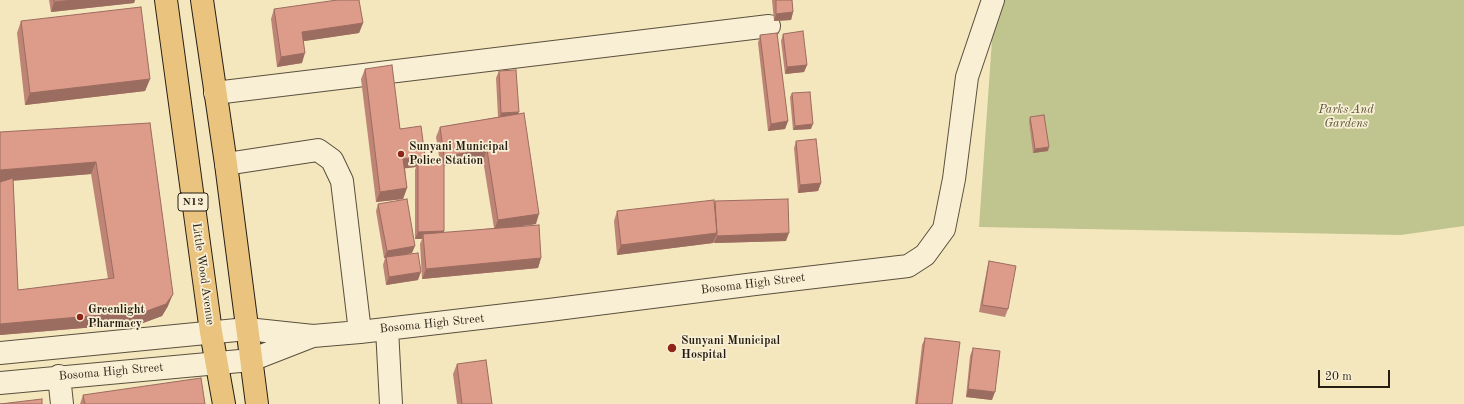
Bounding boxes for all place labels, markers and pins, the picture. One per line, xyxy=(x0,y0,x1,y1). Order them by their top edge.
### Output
place label: Sunyani Municipal Police Station xyxy=(409,140,508,168)
marker: Sunyani Municipal Police Station xyxy=(396,149,406,159)
place label: Greenlight Pharmacy xyxy=(88,303,145,331)
marker: Greenlight Pharmacy xyxy=(75,312,85,322)
place label: Sunyani Municipal Hospital xyxy=(681,334,780,362)
marker: Sunyani Municipal Hospital xyxy=(666,342,678,354)

